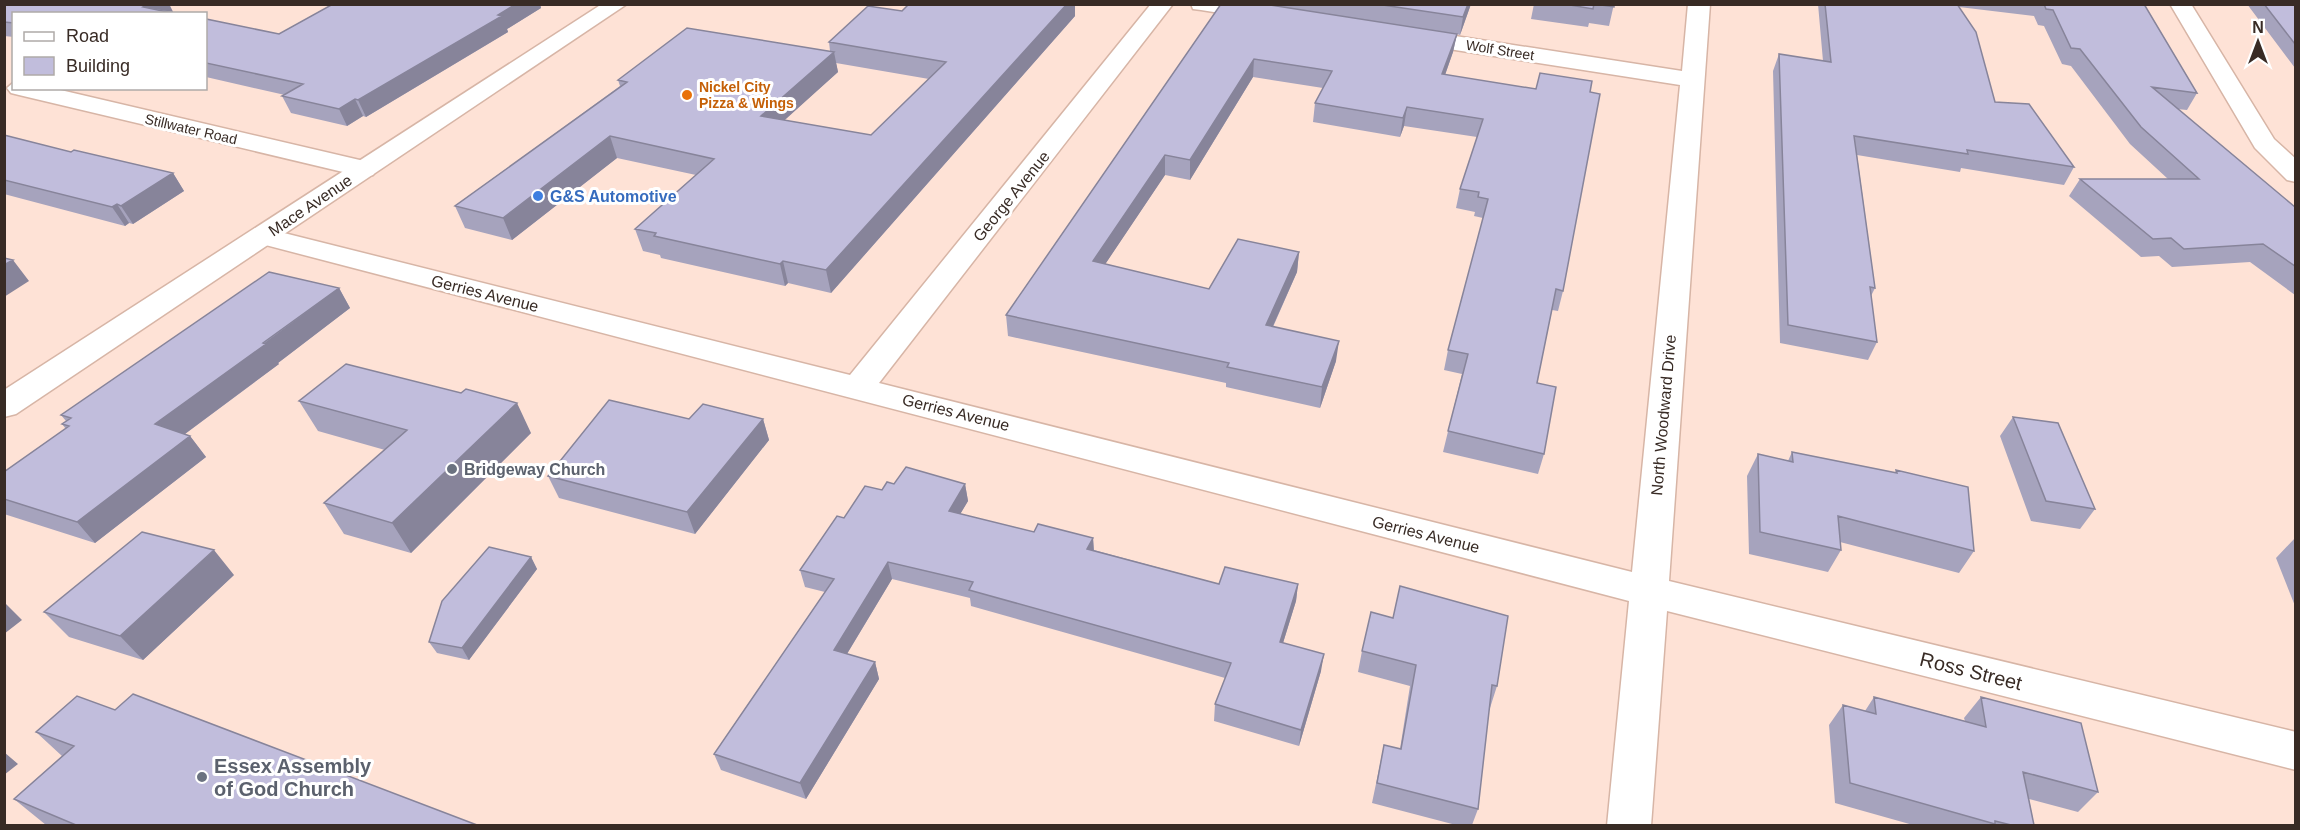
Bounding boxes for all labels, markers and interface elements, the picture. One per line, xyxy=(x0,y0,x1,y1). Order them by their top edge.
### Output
legend xyxy=(12,12,207,90)
north arrow xyxy=(2228,12,2288,72)
text: N xyxy=(2252,19,2264,36)
text: Road xyxy=(66,26,109,46)
street label: Wolf Street xyxy=(1465,37,1535,63)
text: Building xyxy=(66,56,130,76)
place label: Nickel City Pizza & Wings xyxy=(699,79,794,111)
marker: Nickel City Pizza & Wings xyxy=(680,88,694,102)
street label: Stillwater Road xyxy=(143,111,239,147)
street label: George Avenue xyxy=(970,148,1053,245)
street label: Mace Avenue xyxy=(265,171,355,239)
place label: G&S Automotive xyxy=(550,188,677,205)
marker: G&S Automotive xyxy=(531,189,545,203)
street label: Gerries Avenue xyxy=(429,272,540,315)
street label: North Woodward Drive xyxy=(1648,334,1679,496)
street label: Gerries Avenue xyxy=(900,391,1011,434)
place label: Bridgeway Church xyxy=(464,461,605,478)
marker: Bridgeway Church xyxy=(445,462,459,476)
street label: Gerries Avenue xyxy=(1370,513,1481,556)
street label: Ross Street xyxy=(1918,648,2025,694)
place label: Essex Assembly of God Church xyxy=(214,755,372,800)
marker: Essex Assembly of God Church xyxy=(195,770,209,784)

